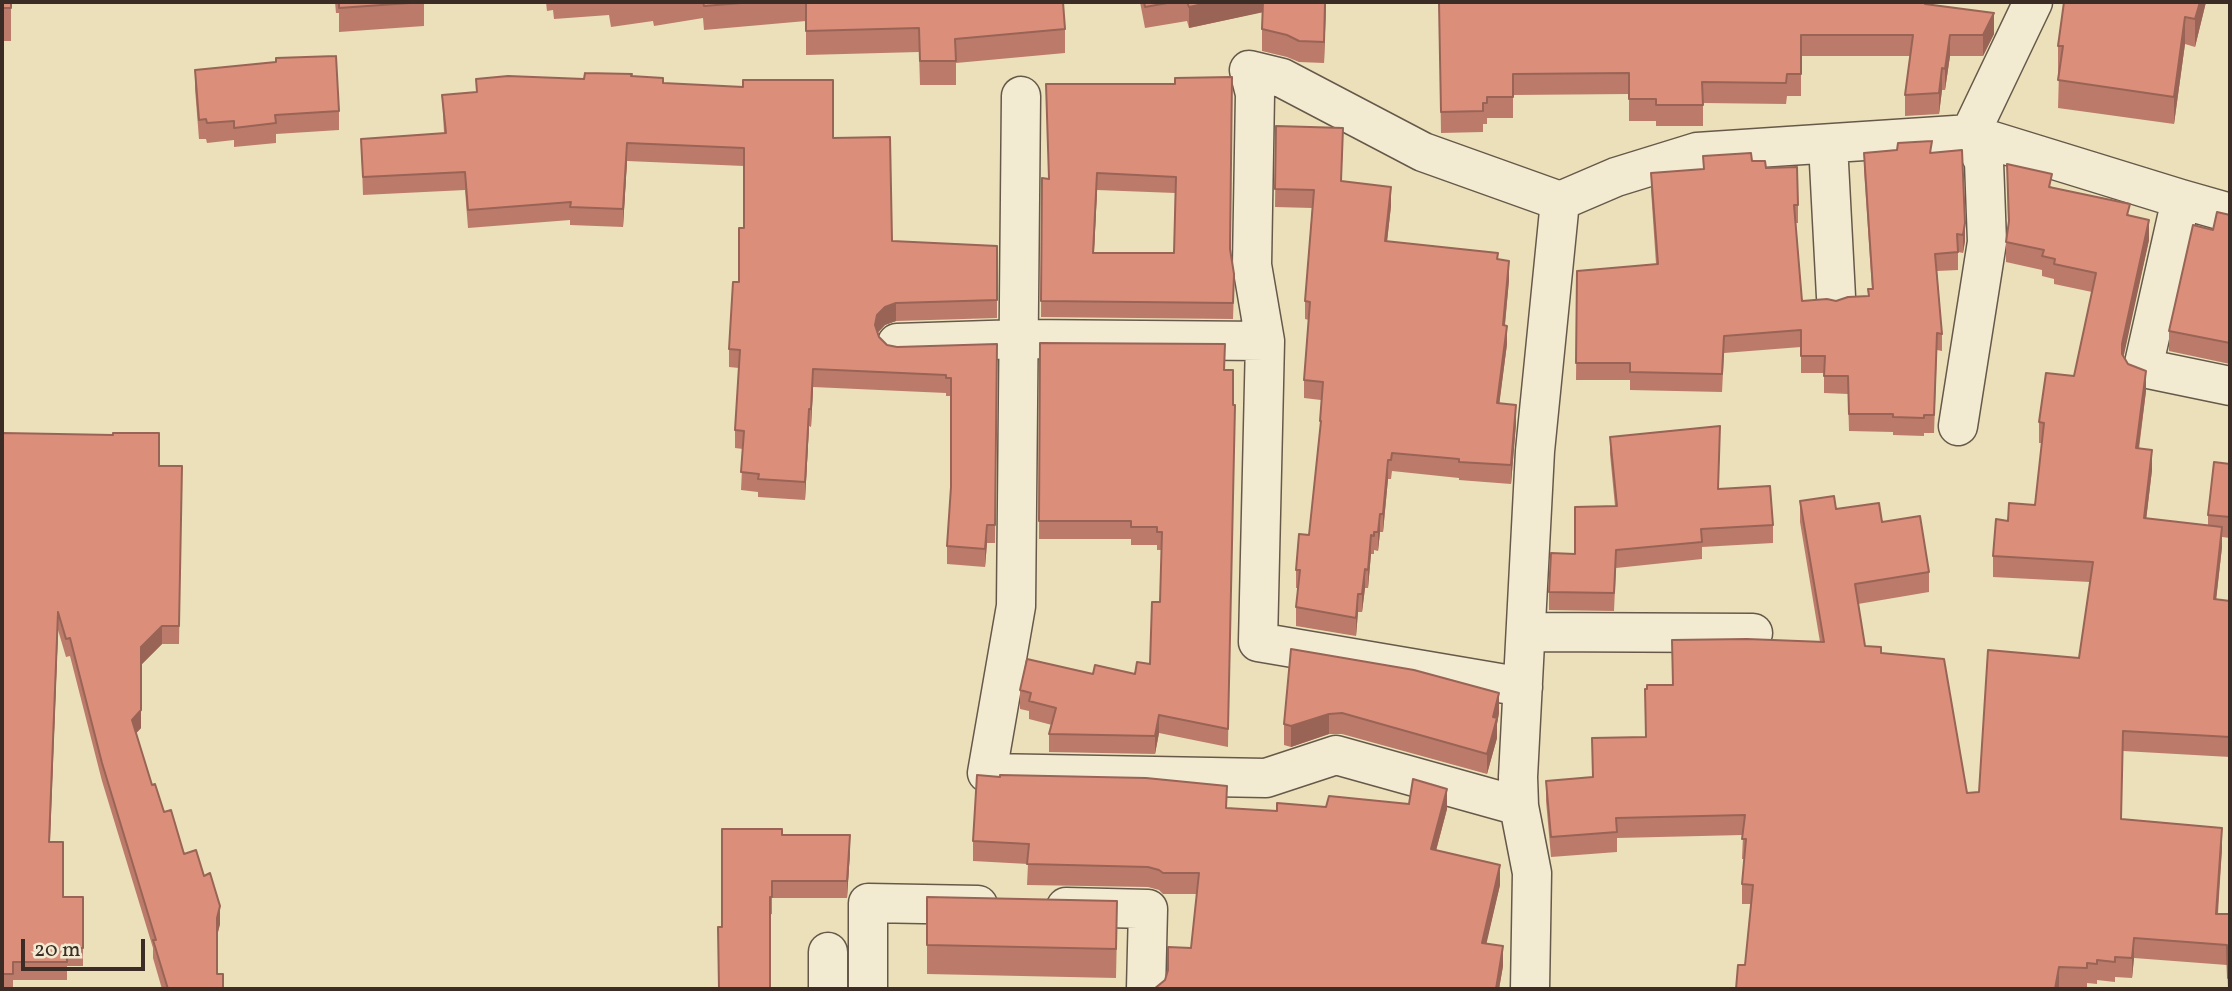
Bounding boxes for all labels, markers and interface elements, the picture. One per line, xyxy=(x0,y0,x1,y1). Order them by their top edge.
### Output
scale bar xyxy=(24,925,149,969)
text: 20 m xyxy=(34,936,80,965)

